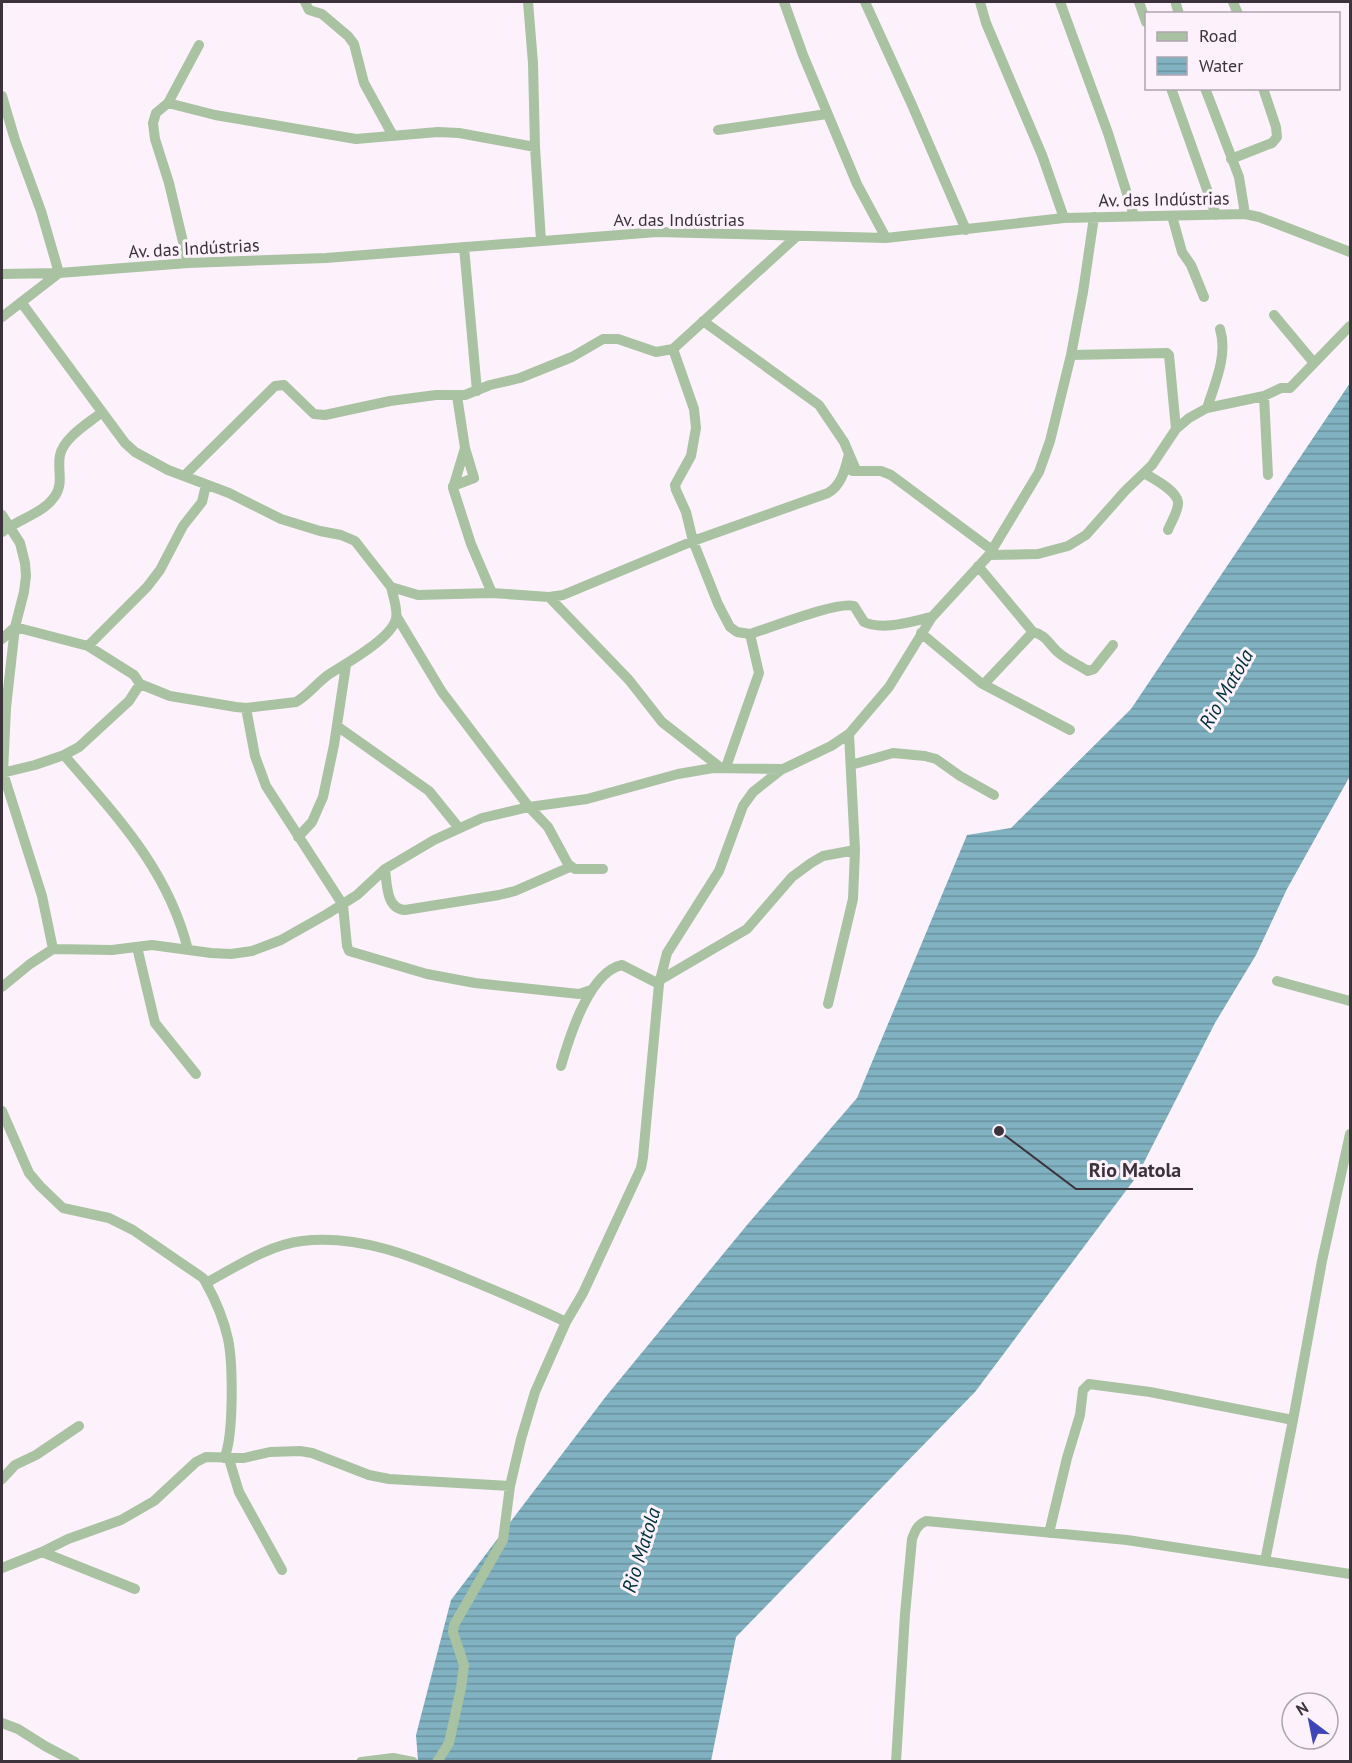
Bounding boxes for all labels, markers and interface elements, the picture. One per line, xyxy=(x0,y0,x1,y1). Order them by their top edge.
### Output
legend xyxy=(1145,12,1340,90)
text: Road xyxy=(1199,24,1237,47)
text: Water xyxy=(1199,54,1243,77)
street label: Av. das Indústrias xyxy=(1098,186,1230,212)
street label: Av. das Indústrias xyxy=(613,208,745,231)
street label: Av. das Indústrias xyxy=(128,233,260,263)
water label: Rio Matola xyxy=(1193,644,1259,733)
callout: Rio Matola xyxy=(1076,1151,1193,1189)
text: Rio Matola xyxy=(1089,1157,1181,1183)
water label: Rio Matola xyxy=(616,1504,666,1596)
north arrow xyxy=(1280,1691,1340,1751)
text: N xyxy=(1292,1697,1312,1720)

